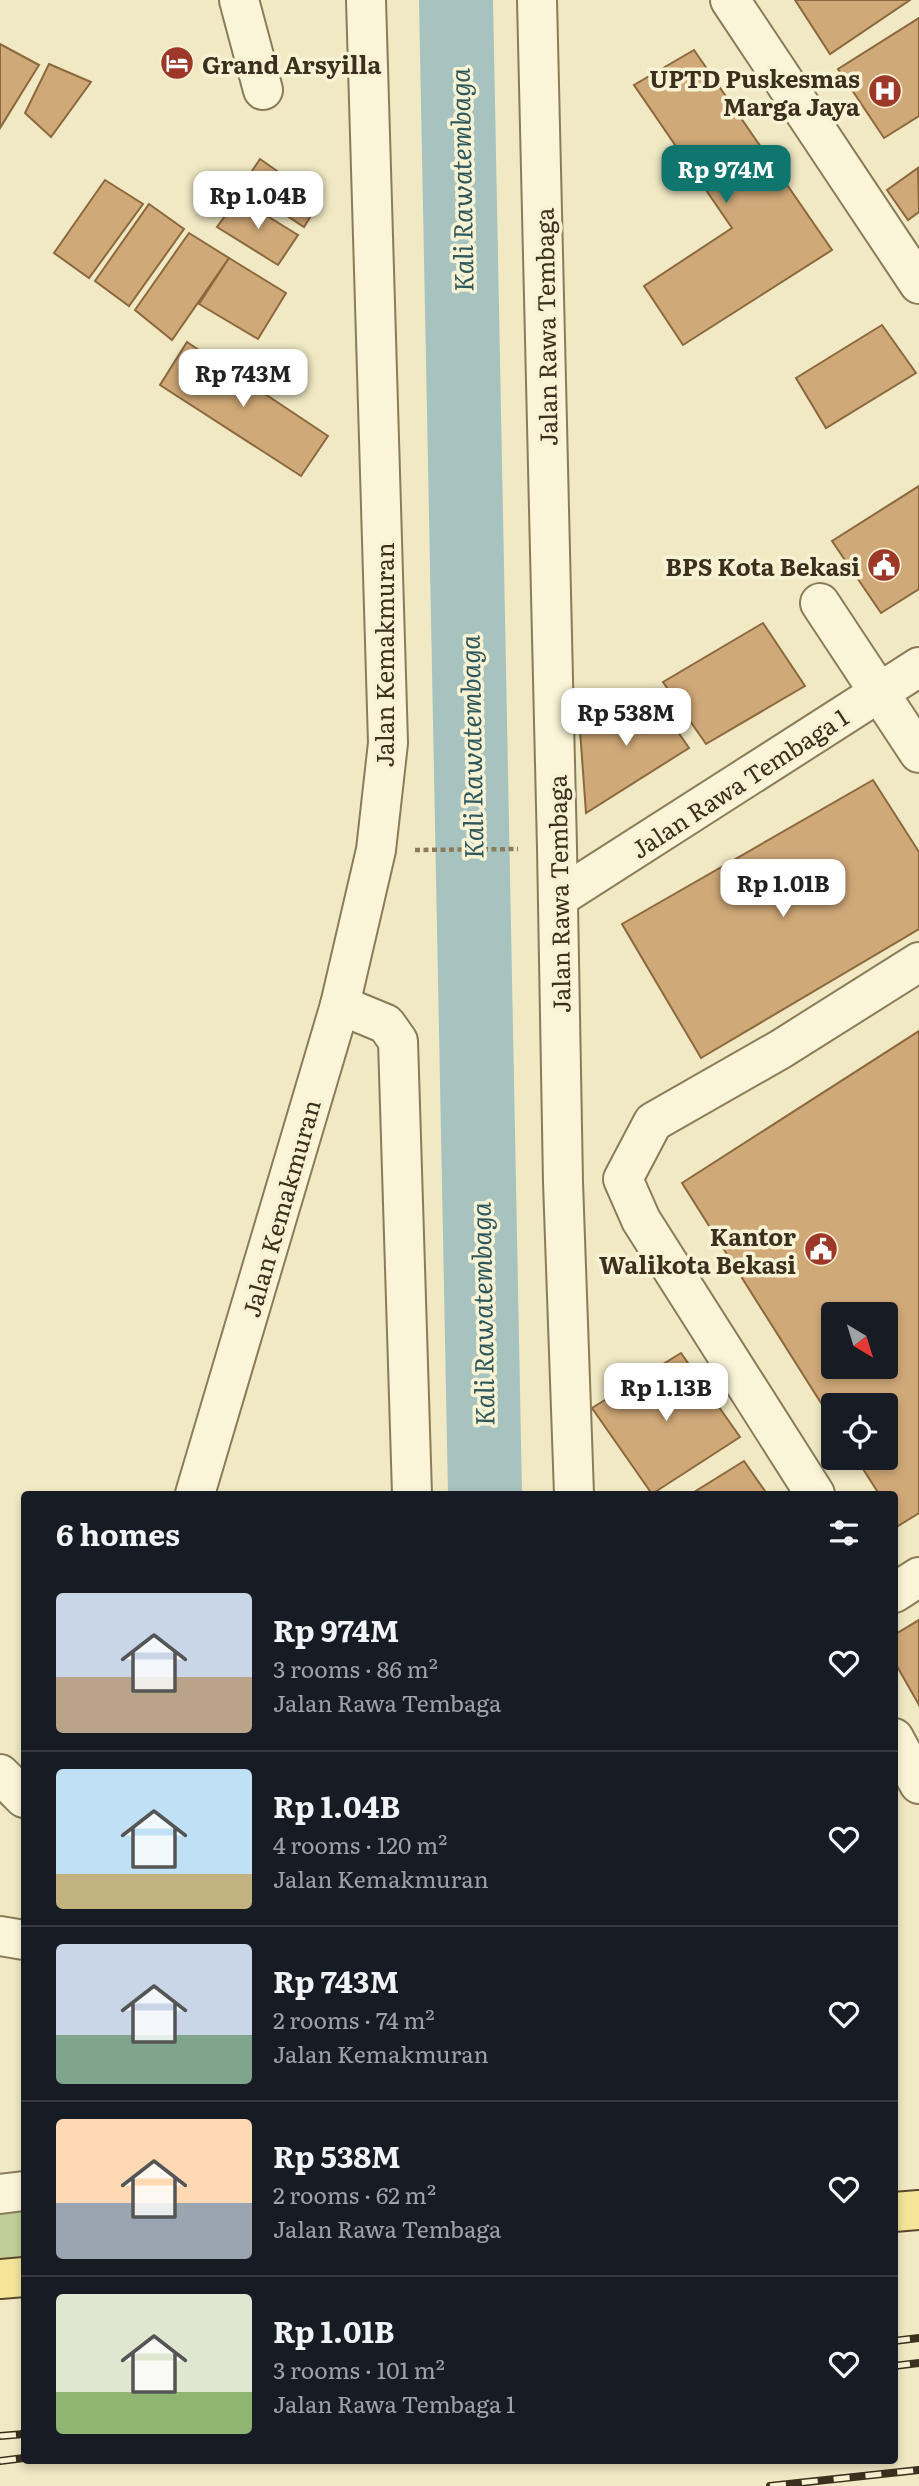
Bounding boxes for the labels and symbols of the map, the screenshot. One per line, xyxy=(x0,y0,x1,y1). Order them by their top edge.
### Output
hotel icon: Grand Arsyilla xyxy=(158,44,196,82)
place label: Grand Arsyilla xyxy=(202,46,381,81)
place label: UPTD Puskesmas Marga Jaya xyxy=(649,60,860,123)
water label: Kali Rawatembaga xyxy=(439,68,481,292)
hospital icon: UPTD Puskesmas Marga Jaya xyxy=(866,72,904,110)
pin: Rp 974M xyxy=(661,146,791,205)
pin: Rp 1.04B xyxy=(186,172,330,231)
street label: Jalan Rawa Tembaga xyxy=(525,207,565,446)
pin: Rp 743M xyxy=(178,350,308,409)
street label: Jalan Kemakmuran xyxy=(366,542,401,768)
public building icon: BPS Kota Bekasi xyxy=(865,546,903,584)
place label: BPS Kota Bekasi xyxy=(665,548,860,583)
water label: Kali Rawatembaga xyxy=(449,635,491,859)
pin: Rp 538M xyxy=(561,688,691,748)
street label: Jalan Rawa Tembaga 1 xyxy=(623,698,855,866)
street label: Jalan Rawa Tembaga xyxy=(538,774,578,1013)
pin: Rp 1.01B xyxy=(711,860,855,919)
street label: Jalan Kemakmuran xyxy=(232,1095,328,1321)
water label: Kali Rawatembaga xyxy=(460,1202,502,1426)
place label: Kantor Walikota Bekasi xyxy=(599,1218,796,1281)
public building icon: Kantor Walikota Bekasi xyxy=(802,1230,840,1268)
north arrow xyxy=(821,1302,898,1379)
pin: Rp 1.13B xyxy=(594,1364,738,1423)

